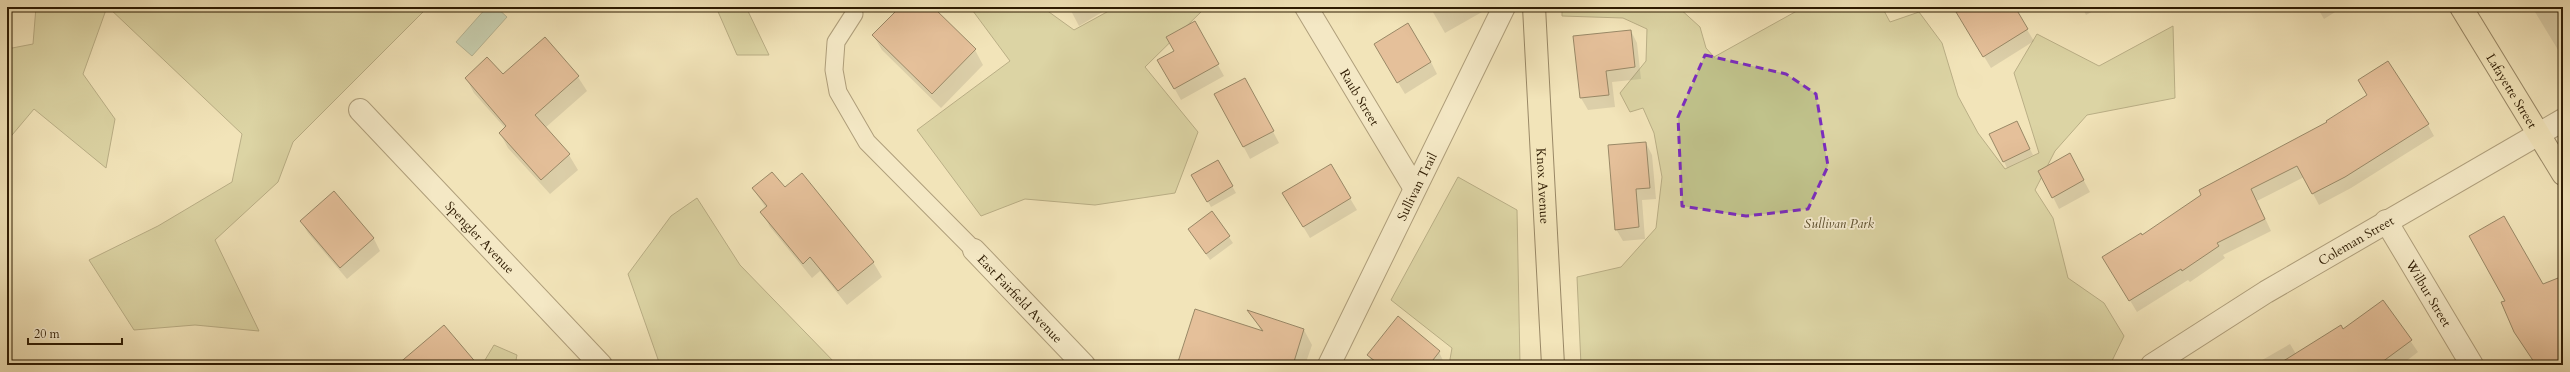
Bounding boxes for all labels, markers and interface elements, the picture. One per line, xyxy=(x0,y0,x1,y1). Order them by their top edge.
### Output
street label: Lafayette Street xyxy=(2481,50,2541,132)
street label: Raub Street xyxy=(1335,66,1383,129)
street label: Knox Avenue xyxy=(1531,147,1554,224)
street label: Sullivan Trail xyxy=(1393,149,1442,224)
street label: Spengler Avenue xyxy=(441,198,518,278)
street label: Coleman Street xyxy=(2315,212,2397,270)
park label: Sullivan Park xyxy=(1804,215,1874,233)
street label: East Fairfield Avenue xyxy=(973,251,1066,347)
street label: Wilbur Street xyxy=(2401,256,2455,330)
scale bar xyxy=(28,320,122,346)
text: 20 m xyxy=(34,326,61,342)

